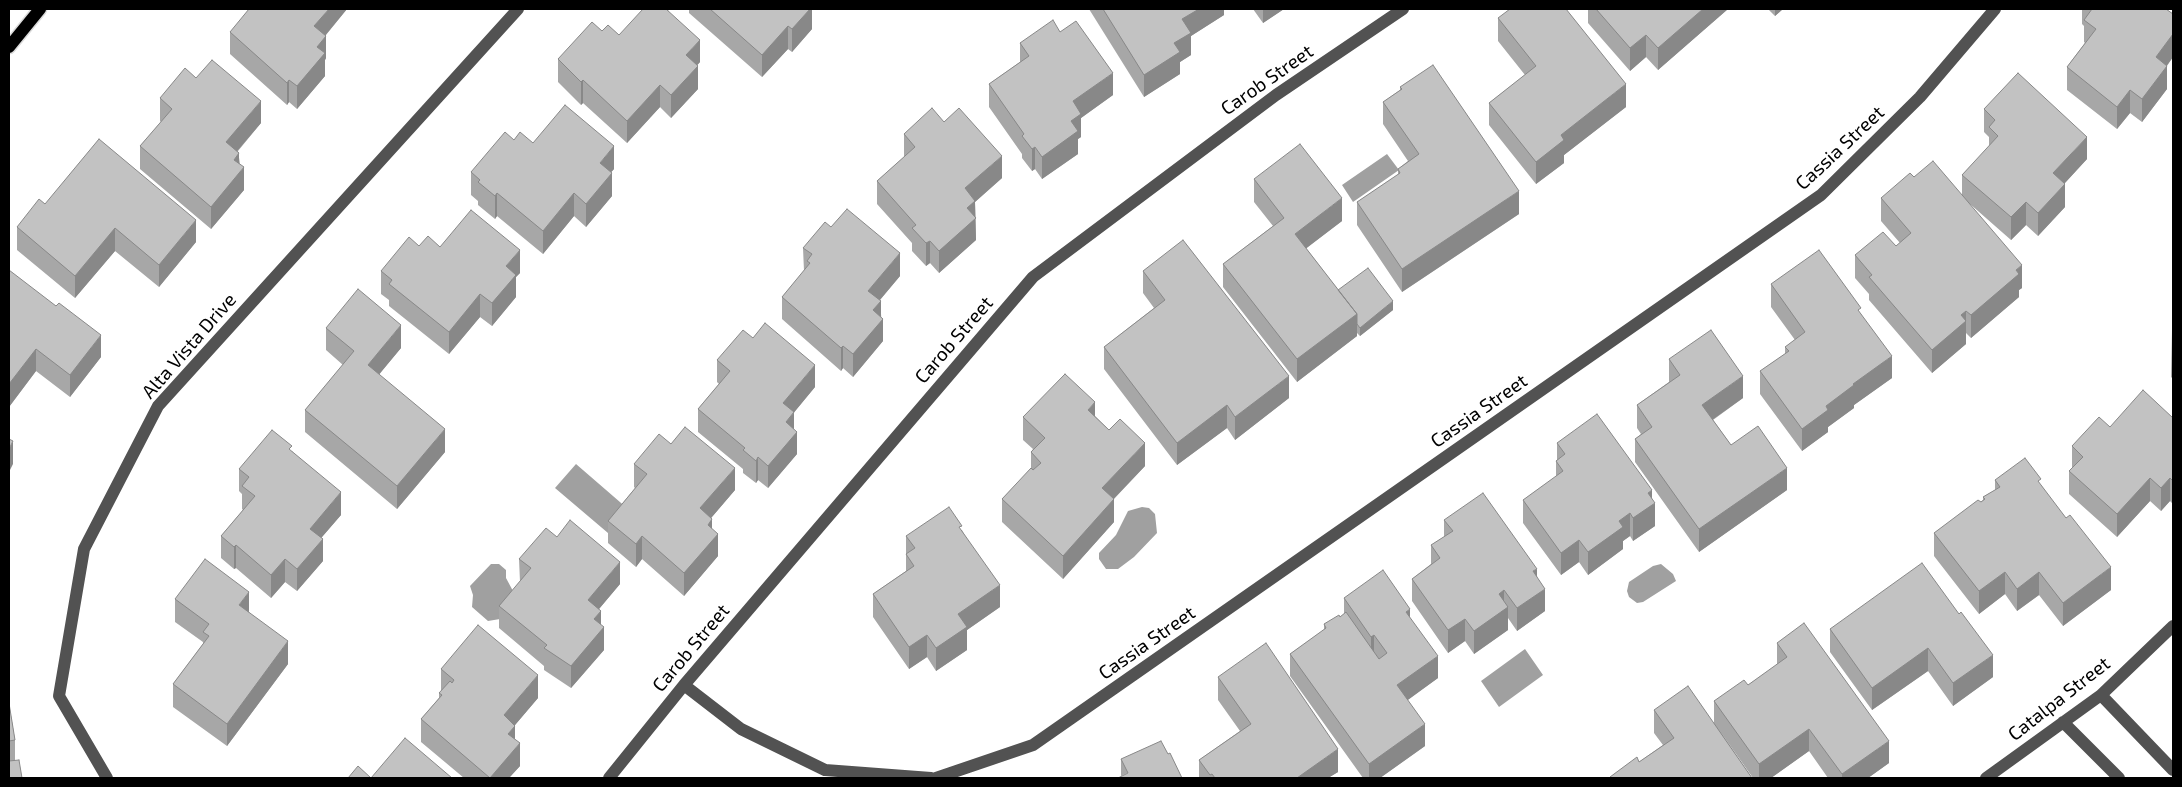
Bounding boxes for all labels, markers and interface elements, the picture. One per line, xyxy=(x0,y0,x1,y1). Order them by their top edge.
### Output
street label: Carob Street xyxy=(1217,40,1317,120)
street label: Cassia Street xyxy=(1791,101,1889,195)
street label: Alta Vista Drive xyxy=(137,289,241,403)
street label: Carob Street xyxy=(910,292,998,388)
street label: Cassia Street xyxy=(1426,369,1532,453)
street label: Carob Street xyxy=(648,600,734,696)
street label: Cassia Street xyxy=(1094,601,1200,685)
street label: Catalpa Street xyxy=(2003,652,2115,746)

